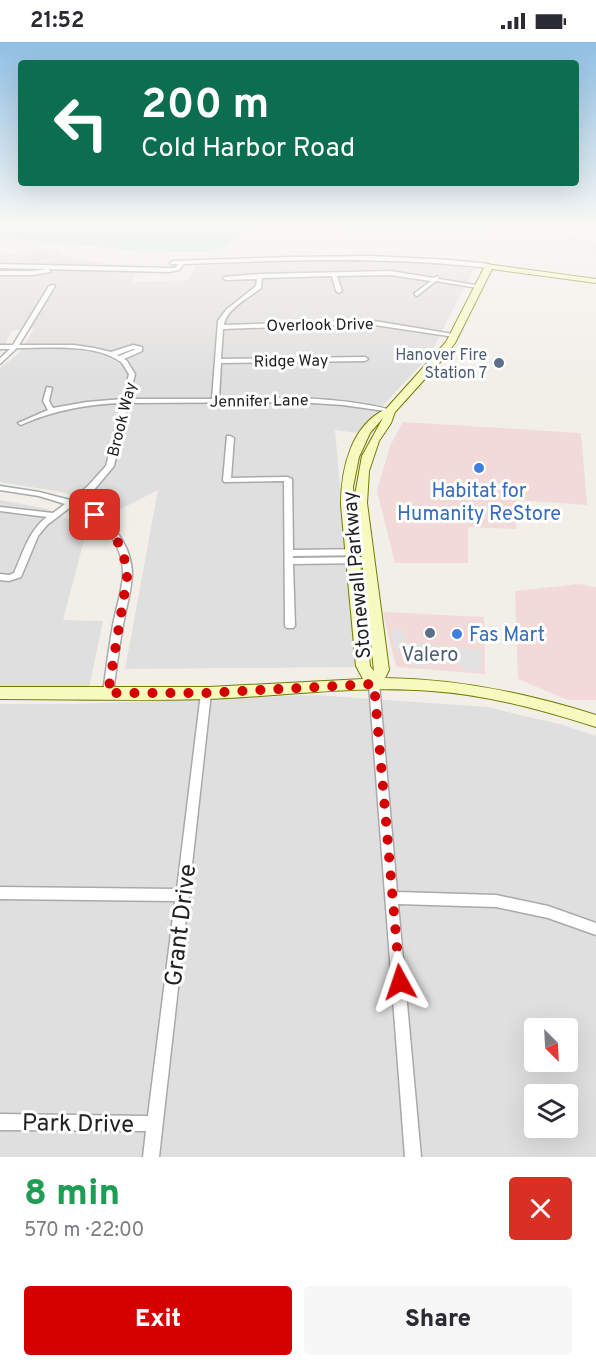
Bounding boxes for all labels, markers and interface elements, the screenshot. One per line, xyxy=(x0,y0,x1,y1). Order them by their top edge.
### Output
text: 21:52 xyxy=(30,8,85,35)
text: 200 m xyxy=(141,80,269,133)
icon: left xyxy=(42,84,120,162)
text: Cold Harbor Road xyxy=(141,132,355,166)
street label: Overlook Drive xyxy=(266,315,374,337)
place label: Hanover Fire Station 7 xyxy=(395,346,487,384)
street label: Ridge Way xyxy=(254,351,328,373)
marker: Hanover Fire Station 7 xyxy=(492,356,506,370)
street label: Brook Way xyxy=(104,380,142,459)
street label: Jennifer Lane xyxy=(209,391,309,413)
marker: Habitat for Humanity ReStore xyxy=(472,461,486,475)
place label: Habitat for Humanity ReStore xyxy=(397,479,561,528)
pin xyxy=(69,489,120,540)
street label: Stonewall Parkway xyxy=(338,490,378,660)
icon: arrive xyxy=(78,498,111,531)
place label: Fas Mart xyxy=(469,623,545,649)
marker: Valero xyxy=(423,626,437,640)
marker: Fas Mart xyxy=(450,627,464,641)
place label: Valero xyxy=(402,643,458,669)
street label: Grant Drive xyxy=(160,862,204,988)
position arrow xyxy=(368,950,432,1014)
north arrow xyxy=(524,1018,578,1072)
map controls xyxy=(524,1018,578,1138)
button: layers xyxy=(524,1084,578,1138)
street label: Park Drive xyxy=(22,1109,134,1141)
text: 8 min xyxy=(24,1172,120,1218)
button: close xyxy=(509,1177,572,1240)
text: 570 m · 22:00 xyxy=(24,1218,144,1244)
button: Exit xyxy=(24,1286,292,1355)
button: Share xyxy=(304,1286,572,1355)

